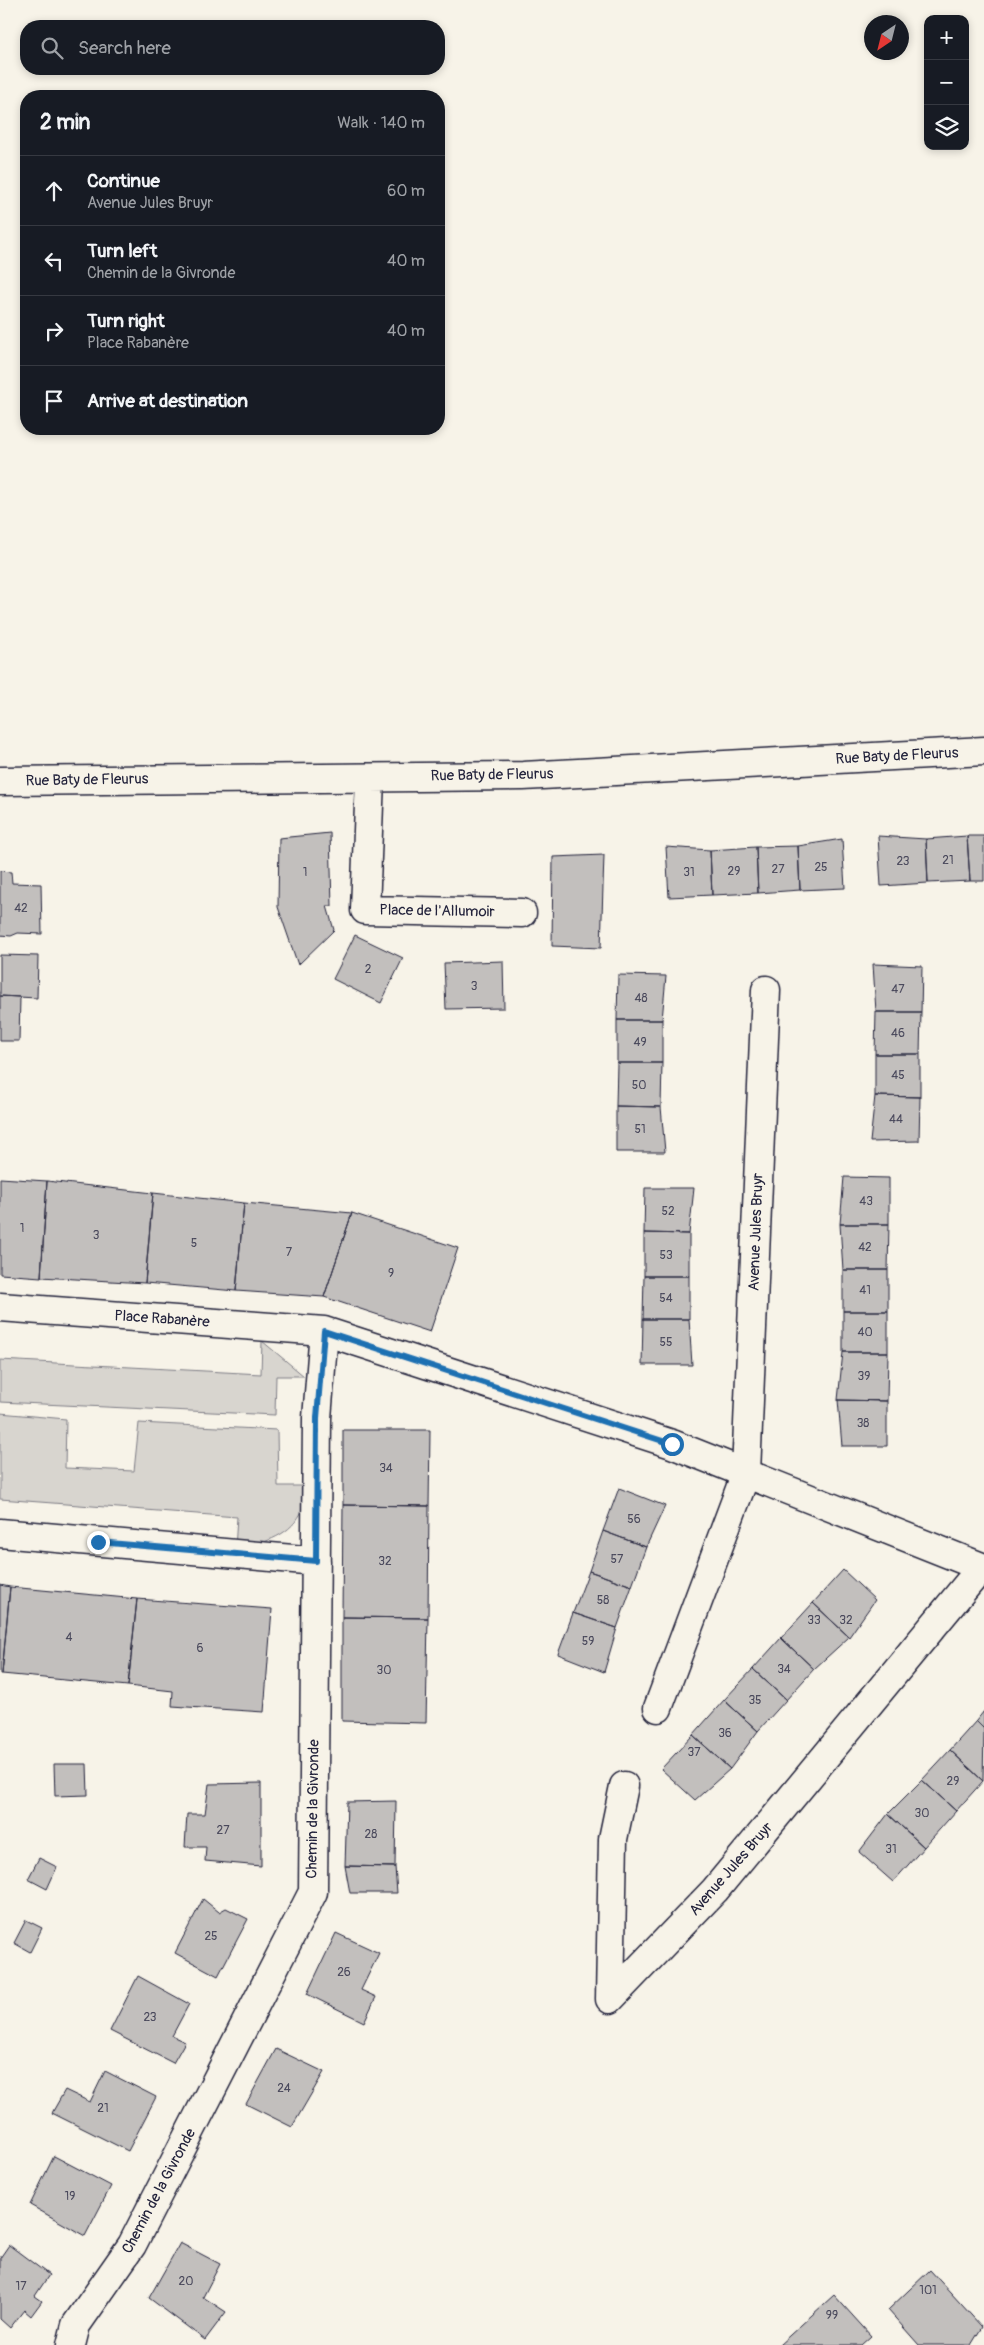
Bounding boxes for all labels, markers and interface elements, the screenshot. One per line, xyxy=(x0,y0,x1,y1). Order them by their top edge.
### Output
north arrow xyxy=(864,15,909,60)
map controls xyxy=(924,15,969,150)
button: + xyxy=(924,15,969,60)
search box xyxy=(20,20,445,75)
icon: search xyxy=(38,34,66,62)
text: Search here xyxy=(78,36,171,60)
button: − xyxy=(924,60,969,105)
button: layers xyxy=(924,105,969,150)
text: 2 min xyxy=(40,109,90,136)
text: Walk · 140 m xyxy=(337,113,425,133)
text: Continue xyxy=(87,169,160,193)
icon: ahead xyxy=(40,177,68,205)
text: 60 m xyxy=(387,181,425,201)
text: Avenue Jules Bruyr xyxy=(87,193,213,213)
text: Turn left xyxy=(87,239,157,263)
icon: left xyxy=(40,247,68,275)
text: 40 m xyxy=(387,251,425,271)
text: Chemin de la Givronde xyxy=(87,263,236,283)
text: Turn right xyxy=(87,309,165,333)
icon: right xyxy=(40,317,68,345)
text: 40 m xyxy=(387,321,425,341)
text: Place Rabanère xyxy=(87,333,189,353)
icon: arrive xyxy=(40,387,68,415)
text: Arrive at destination xyxy=(87,389,248,413)
street label: Rue Baty de Fleurus xyxy=(835,743,959,769)
street label: Rue Baty de Fleurus xyxy=(430,764,554,786)
street label: Rue Baty de Fleurus xyxy=(25,769,149,791)
house number: 21 xyxy=(942,853,954,868)
house number: 23 xyxy=(896,854,910,869)
house number: 25 xyxy=(814,860,828,875)
house number: 27 xyxy=(771,862,785,877)
house number: 29 xyxy=(728,864,740,879)
house number: 1 xyxy=(303,865,307,880)
house number: 31 xyxy=(683,865,695,880)
street label: Place de l'Allumoir xyxy=(379,900,495,922)
house number: 42 xyxy=(14,901,28,916)
house number: 2 xyxy=(365,962,372,977)
house number: 3 xyxy=(471,979,478,994)
house number: 47 xyxy=(891,982,905,997)
house number: 48 xyxy=(634,991,648,1006)
house number: 46 xyxy=(891,1026,905,1041)
house number: 49 xyxy=(633,1035,647,1050)
house number: 45 xyxy=(891,1068,905,1083)
house number: 50 xyxy=(632,1078,646,1093)
house number: 44 xyxy=(889,1112,903,1127)
house number: 51 xyxy=(634,1122,646,1137)
street label: Avenue Jules Bruyr xyxy=(744,1172,768,1291)
house number: 43 xyxy=(859,1194,873,1209)
house number: 52 xyxy=(661,1204,675,1219)
house number: 1 xyxy=(20,1221,24,1236)
house number: 3 xyxy=(93,1228,100,1243)
house number: 5 xyxy=(191,1236,197,1251)
house number: 42 xyxy=(858,1240,872,1255)
house number: 7 xyxy=(286,1245,293,1260)
house number: 53 xyxy=(659,1248,673,1263)
house number: 9 xyxy=(388,1266,394,1281)
house number: 41 xyxy=(859,1283,871,1298)
house number: 54 xyxy=(659,1291,673,1306)
street label: Place Rabanère xyxy=(114,1306,211,1332)
house number: 40 xyxy=(857,1325,873,1340)
house number: 55 xyxy=(659,1335,673,1350)
house number: 39 xyxy=(858,1369,870,1384)
house number: 38 xyxy=(857,1416,869,1431)
route start xyxy=(661,1433,684,1456)
house number: 34 xyxy=(379,1461,393,1476)
house number: 56 xyxy=(627,1512,641,1527)
route end xyxy=(87,1531,110,1554)
house number: 57 xyxy=(611,1552,624,1567)
house number: 32 xyxy=(378,1554,392,1569)
house number: 58 xyxy=(597,1593,609,1608)
house number: 33 xyxy=(807,1613,821,1628)
house number: 32 xyxy=(839,1613,853,1628)
house number: 4 xyxy=(66,1630,73,1645)
house number: 59 xyxy=(582,1634,594,1649)
house number: 6 xyxy=(197,1641,204,1656)
house number: 34 xyxy=(777,1662,791,1677)
house number: 30 xyxy=(377,1663,391,1678)
house number: 35 xyxy=(748,1693,762,1708)
house number: 36 xyxy=(718,1726,732,1741)
street label: Chemin de la Givronde xyxy=(302,1739,324,1879)
house number: 37 xyxy=(687,1745,701,1760)
house number: 29 xyxy=(947,1774,959,1789)
house number: 30 xyxy=(915,1806,929,1821)
street label: Avenue Jules Bruyr xyxy=(685,1818,777,1920)
house number: 27 xyxy=(216,1823,230,1838)
house number: 28 xyxy=(365,1827,377,1842)
house number: 31 xyxy=(885,1842,897,1857)
house number: 25 xyxy=(204,1929,218,1944)
house number: 26 xyxy=(337,1965,351,1980)
house number: 23 xyxy=(143,2010,157,2025)
house number: 24 xyxy=(277,2081,291,2096)
house number: 21 xyxy=(97,2101,109,2116)
street label: Chemin de la Givronde xyxy=(118,2125,200,2257)
house number: 19 xyxy=(65,2189,75,2204)
house number: 20 xyxy=(179,2274,193,2289)
house number: 17 xyxy=(15,2279,27,2294)
house number: 101 xyxy=(919,2283,937,2298)
house number: 99 xyxy=(826,2308,838,2323)

